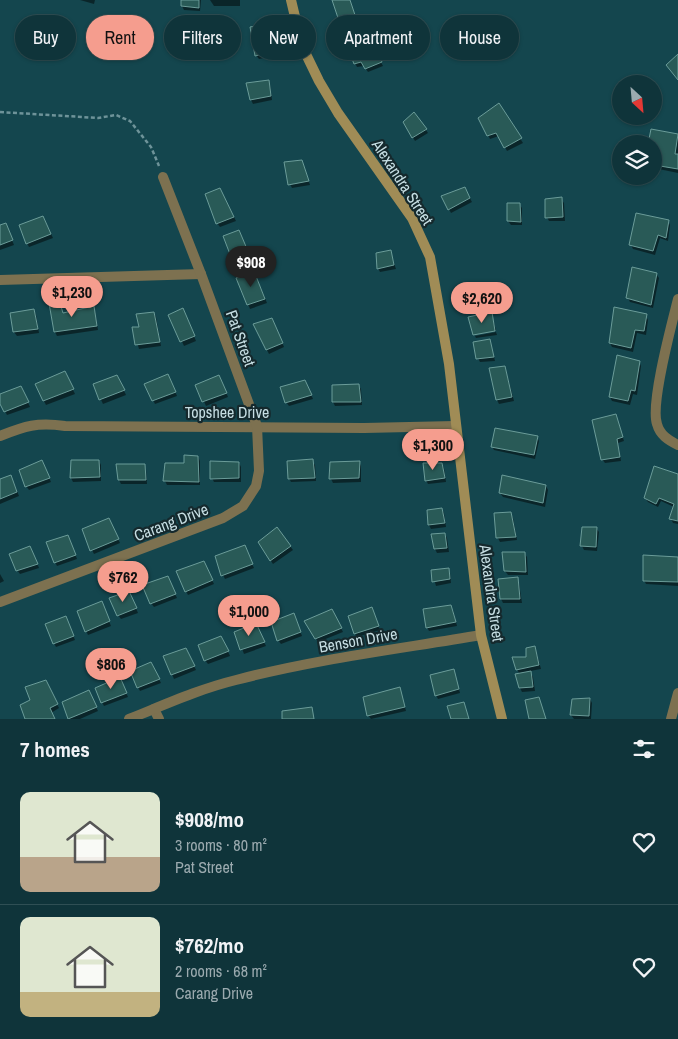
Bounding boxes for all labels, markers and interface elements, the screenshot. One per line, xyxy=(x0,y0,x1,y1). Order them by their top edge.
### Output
chip: Buy xyxy=(15,15,76,60)
chip: Rent xyxy=(86,15,154,60)
chip: Filters xyxy=(164,15,241,60)
chip: New xyxy=(251,15,316,60)
chip: Apartment xyxy=(326,15,430,60)
chip: House xyxy=(440,15,519,60)
north arrow xyxy=(612,75,662,125)
map controls xyxy=(612,75,662,185)
street label: Alexandra Street xyxy=(367,134,439,229)
button: layers xyxy=(612,135,662,185)
pin: $908 xyxy=(221,246,281,288)
text: $908 xyxy=(236,251,266,273)
pin: $1,230 xyxy=(31,276,113,318)
text: $1,230 xyxy=(52,281,92,303)
pin: $2,620 xyxy=(441,282,523,324)
text: $2,620 xyxy=(462,287,502,309)
street label: Pat Street xyxy=(221,307,261,370)
street label: Topshee Drive xyxy=(185,401,269,423)
pin: $1,300 xyxy=(392,428,474,471)
text: $1,300 xyxy=(413,434,453,456)
street label: Carang Drive xyxy=(131,498,211,546)
street label: Alexandra Street xyxy=(474,542,510,643)
pin: $762 xyxy=(93,560,153,603)
text: $762 xyxy=(108,566,138,588)
pin: $1,000 xyxy=(208,594,290,637)
text: $1,000 xyxy=(229,600,269,622)
street label: Benson Drive xyxy=(317,622,399,658)
pin: $806 xyxy=(81,648,141,690)
text: $806 xyxy=(96,653,126,675)
text: 7 homes xyxy=(20,735,90,764)
icon: filters xyxy=(630,735,658,763)
text: $908/mo xyxy=(175,805,244,834)
icon: home xyxy=(60,812,120,872)
icon: heart xyxy=(630,828,658,856)
text: 3 rooms · 80 m² xyxy=(175,834,267,856)
text: Pat Street xyxy=(175,856,233,878)
text: $762/mo xyxy=(175,931,244,960)
icon: home xyxy=(60,937,120,997)
icon: heart xyxy=(630,953,658,981)
text: 2 rooms · 68 m² xyxy=(175,960,267,982)
text: Carang Drive xyxy=(175,982,253,1004)

